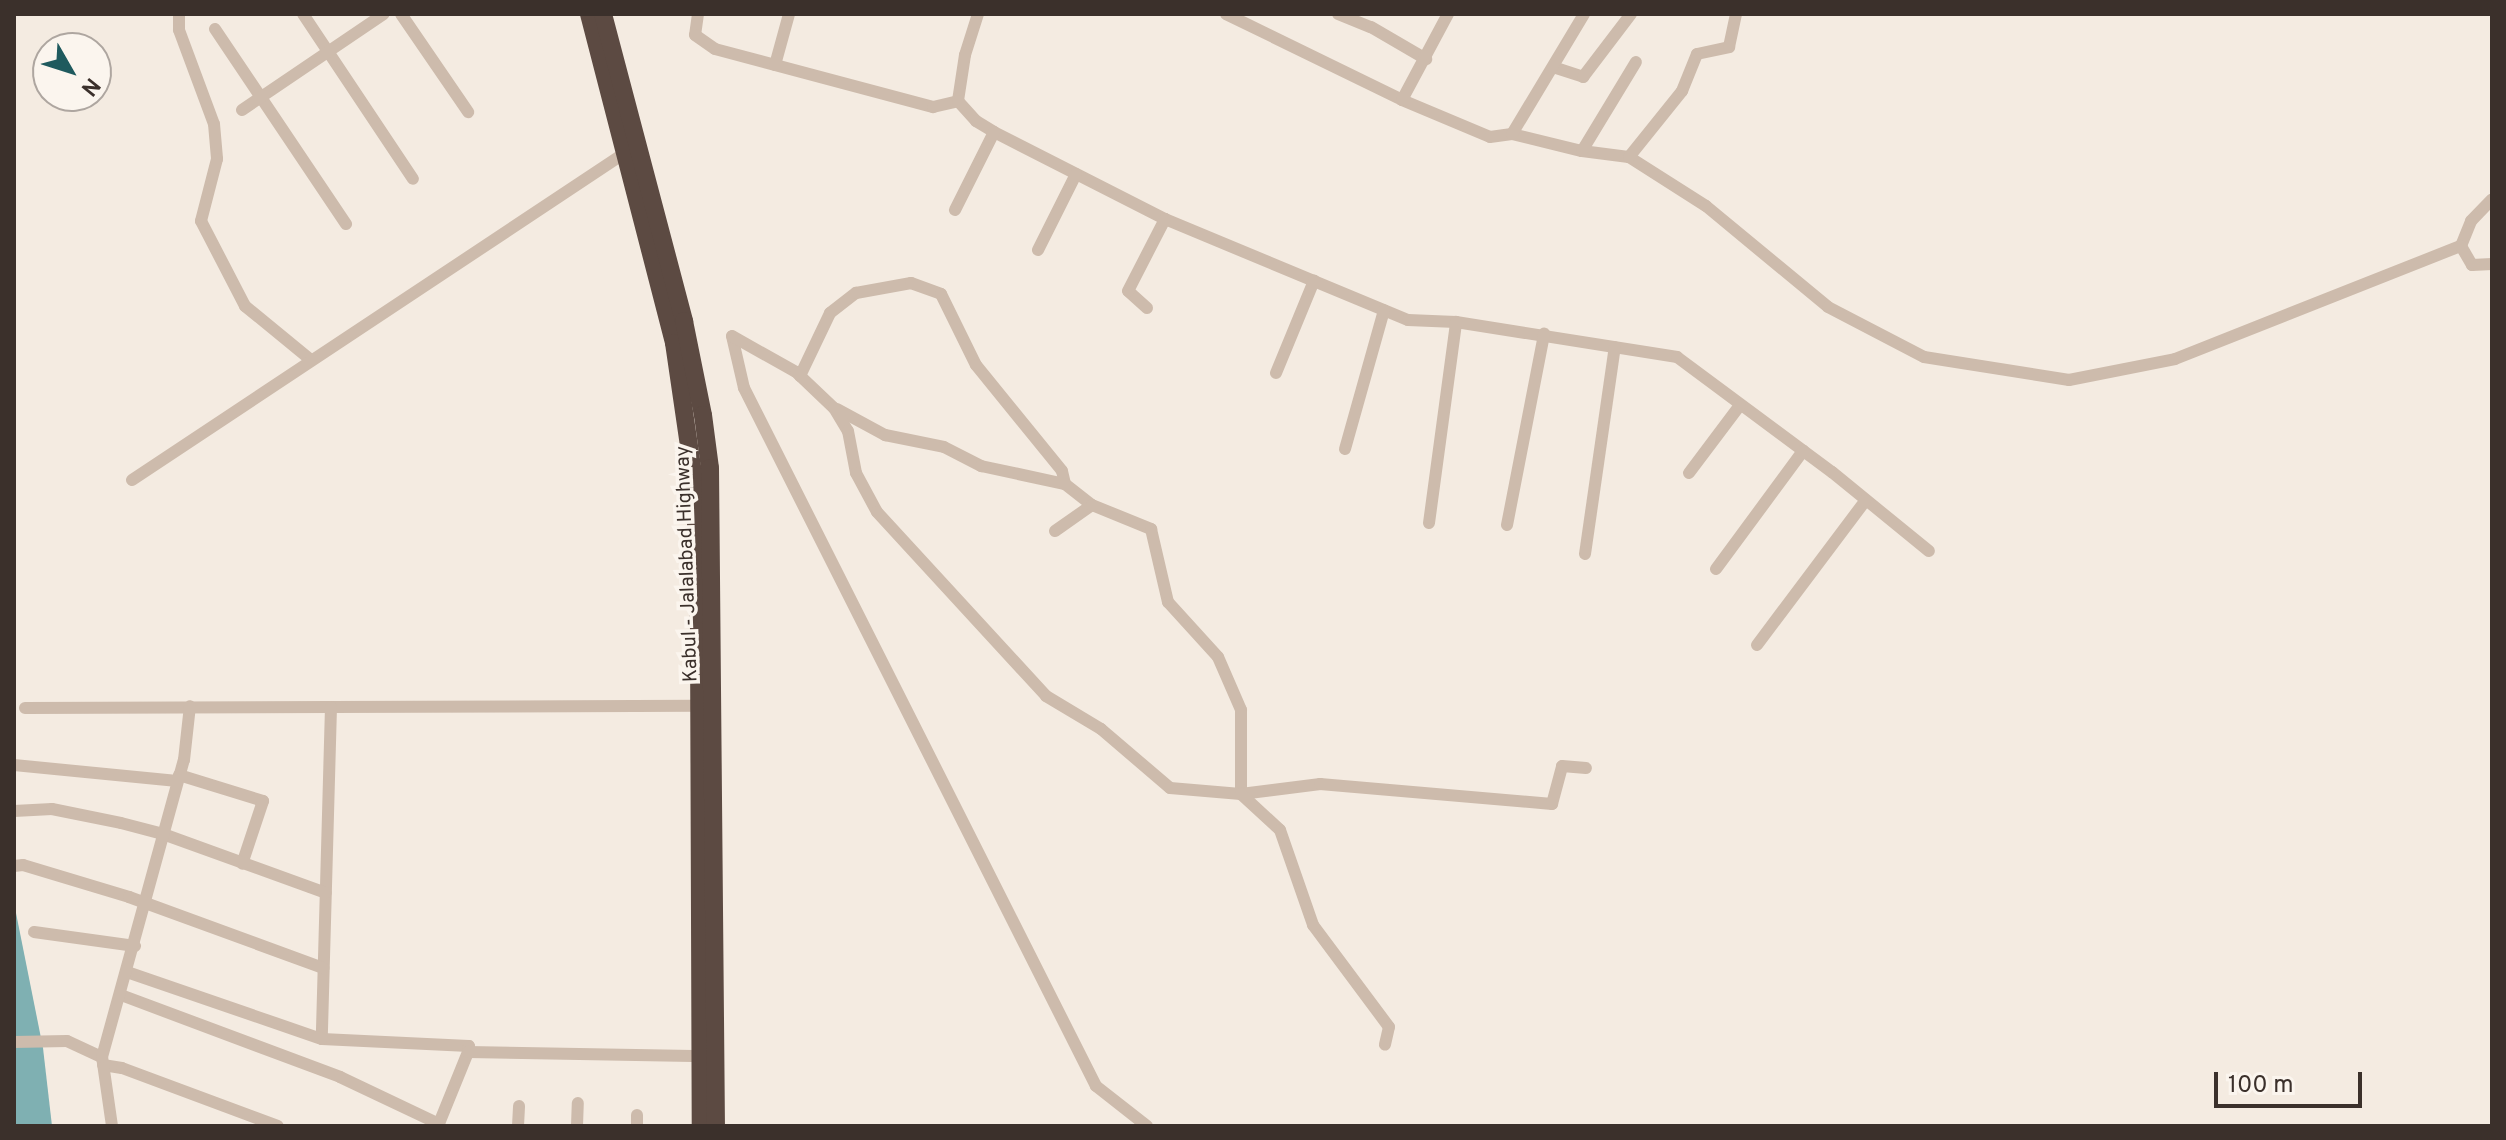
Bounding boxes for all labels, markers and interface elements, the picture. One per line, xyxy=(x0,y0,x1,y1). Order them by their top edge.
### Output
north arrow xyxy=(32,32,112,112)
text: N xyxy=(74,72,105,101)
street label: Kabul - Jalalabad Highway xyxy=(672,445,704,683)
scale bar xyxy=(2218,1056,2366,1106)
text: 100 m xyxy=(2228,1071,2294,1101)

